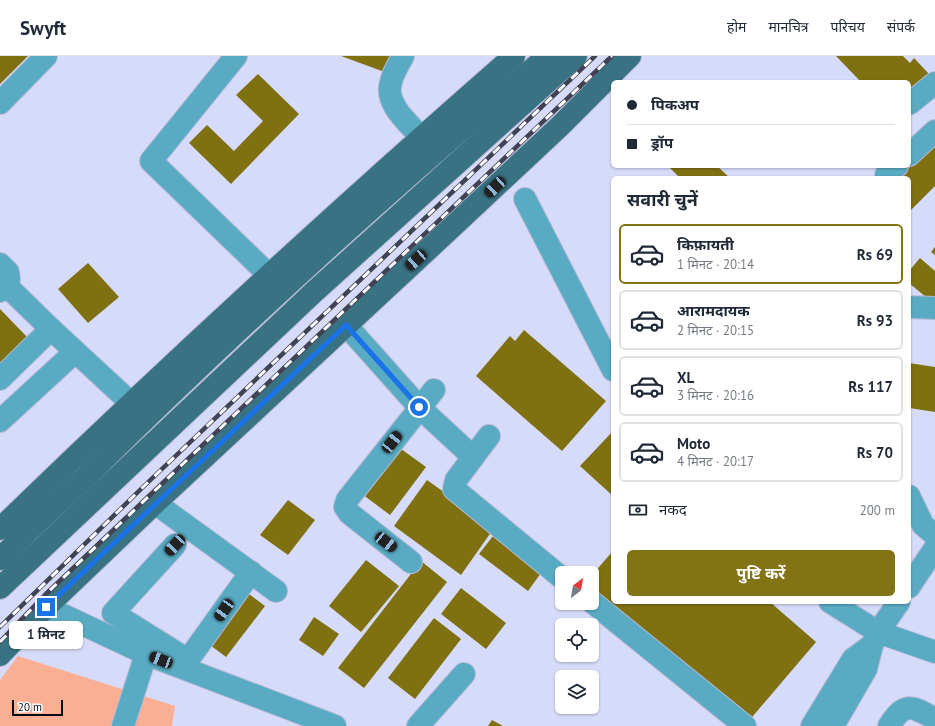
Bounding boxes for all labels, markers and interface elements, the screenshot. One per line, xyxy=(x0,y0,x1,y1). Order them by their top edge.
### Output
text: Swyft xyxy=(20,16,66,40)
text: होम xyxy=(727,18,746,36)
text: मानचित्र xyxy=(768,18,809,36)
text: परिचय xyxy=(831,18,865,36)
text: संपर्क xyxy=(887,18,915,36)
text: पिकअप xyxy=(651,95,699,114)
text: ड्रॉप xyxy=(651,133,673,152)
car xyxy=(482,174,508,200)
text: सवारी चुनें xyxy=(627,188,698,211)
text: किफ़ायती xyxy=(677,235,734,254)
icon: car xyxy=(629,236,665,272)
text: Rs 69 xyxy=(857,245,893,264)
car xyxy=(403,248,429,272)
text: 1 मिनट · 20:14 xyxy=(677,256,754,273)
text: आरामदायक xyxy=(677,301,750,320)
icon: car xyxy=(629,302,665,338)
text: Rs 93 xyxy=(857,311,893,330)
text: 2 मिनट · 20:15 xyxy=(677,322,754,339)
icon: car xyxy=(629,368,665,404)
text: XL xyxy=(677,368,694,387)
text: Rs 117 xyxy=(848,377,893,396)
text: 3 मिनट · 20:16 xyxy=(677,387,754,404)
route start xyxy=(410,398,428,416)
car xyxy=(380,429,404,455)
icon: car xyxy=(629,434,665,470)
text: Moto xyxy=(677,434,710,453)
text: Rs 70 xyxy=(857,443,893,462)
text: 4 मिनट · 20:17 xyxy=(677,453,754,470)
icon: cash xyxy=(627,499,649,521)
text: नकद xyxy=(659,500,687,519)
text: 200 m xyxy=(860,502,895,519)
car xyxy=(373,530,399,554)
car xyxy=(162,532,188,558)
button: पुष्टि करें xyxy=(627,550,895,596)
north arrow xyxy=(555,566,599,610)
map controls xyxy=(555,566,599,714)
car xyxy=(212,597,236,623)
route end xyxy=(37,598,55,616)
button: locate xyxy=(555,618,599,662)
callout: 1 मिनट xyxy=(9,621,83,649)
text: 1 मिनट xyxy=(27,626,65,643)
car xyxy=(148,650,174,670)
button: layers xyxy=(555,670,599,714)
scale bar xyxy=(12,698,63,717)
text: 20 m xyxy=(18,700,42,714)

